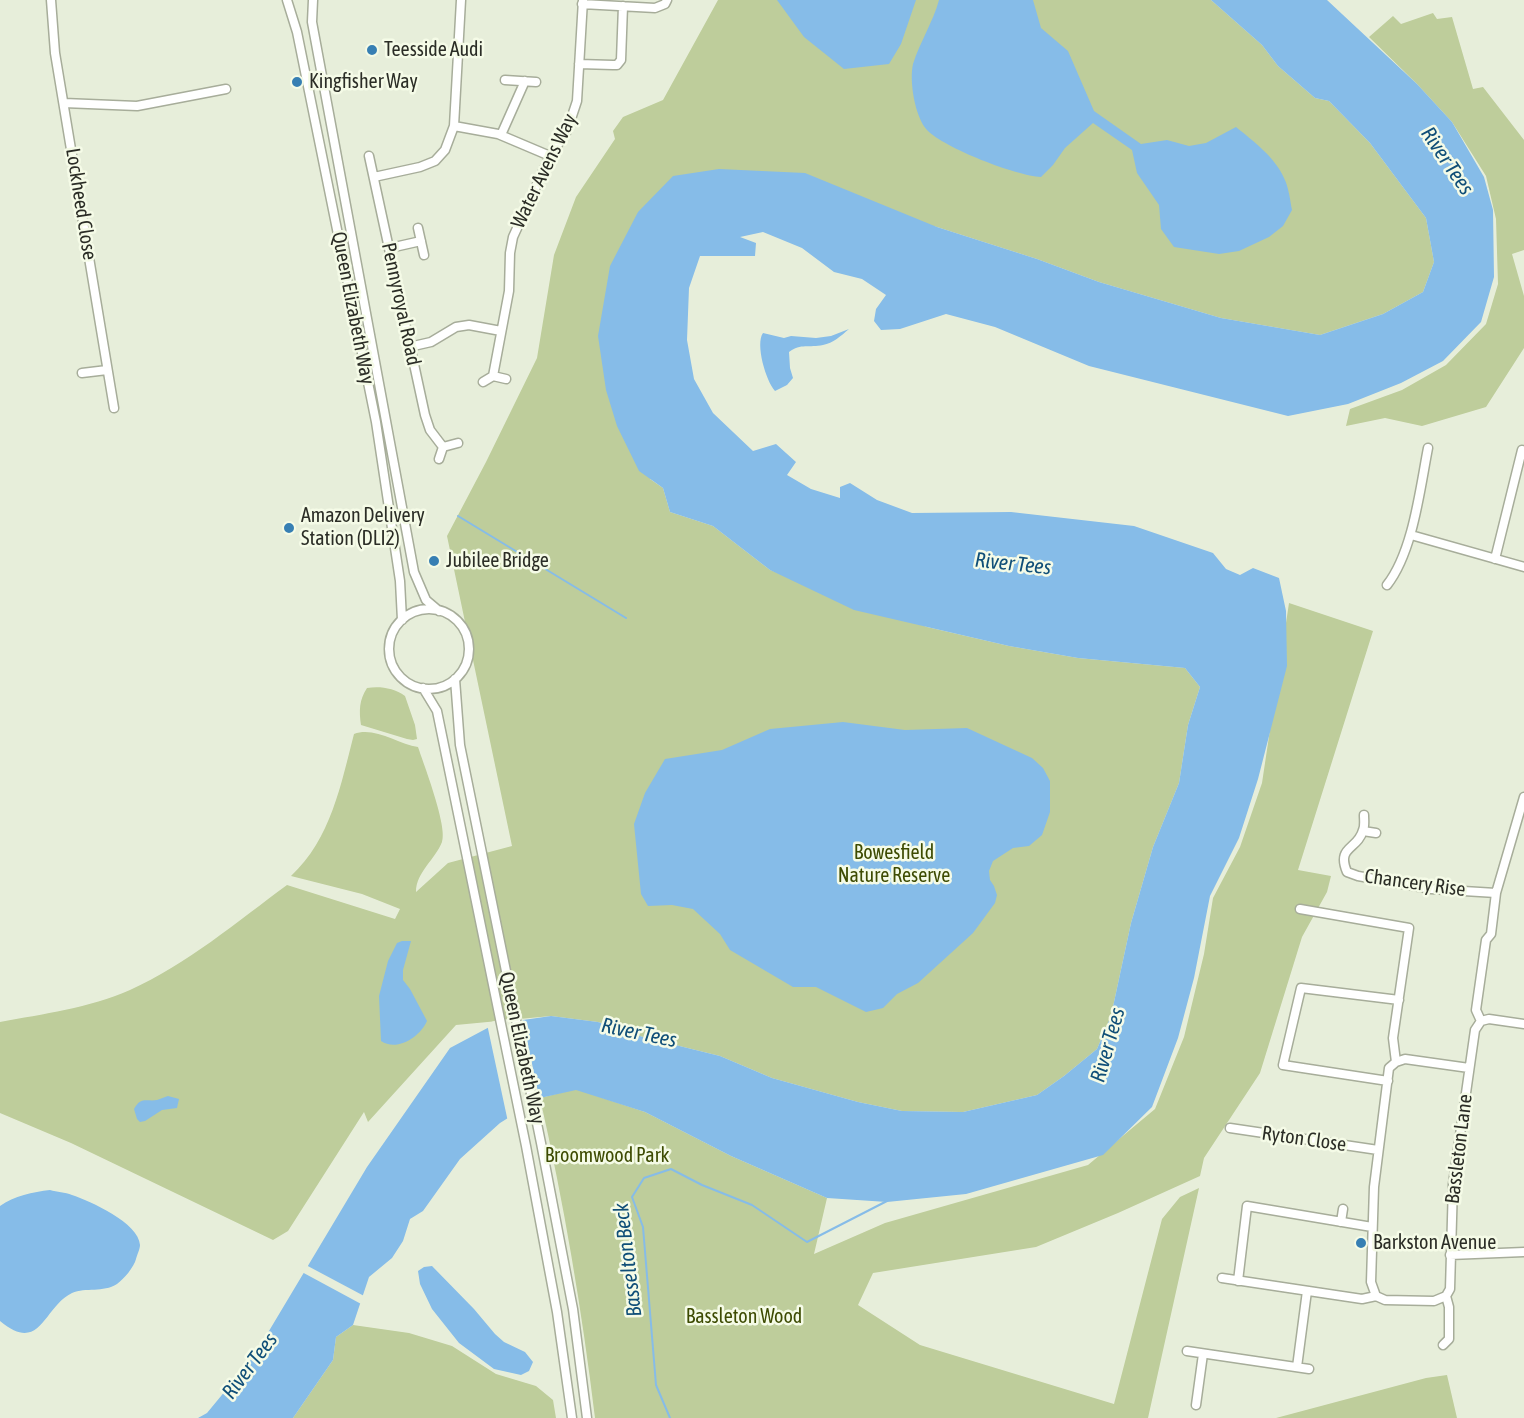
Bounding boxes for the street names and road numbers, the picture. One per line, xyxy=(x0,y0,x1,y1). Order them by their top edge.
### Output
street label: Water Avens Way xyxy=(506,110,582,232)
street label: Lockheed Close xyxy=(60,146,102,262)
street label: Queen Elizabeth Way xyxy=(326,230,380,386)
street label: Pennyroyal Road xyxy=(376,240,426,368)
street label: Chancery Rise xyxy=(1363,864,1467,902)
street label: Queen Elizabeth Way xyxy=(494,970,550,1126)
street label: Bassleton Lane xyxy=(1440,1093,1478,1205)
street label: Ryton Close xyxy=(1260,1121,1348,1157)

